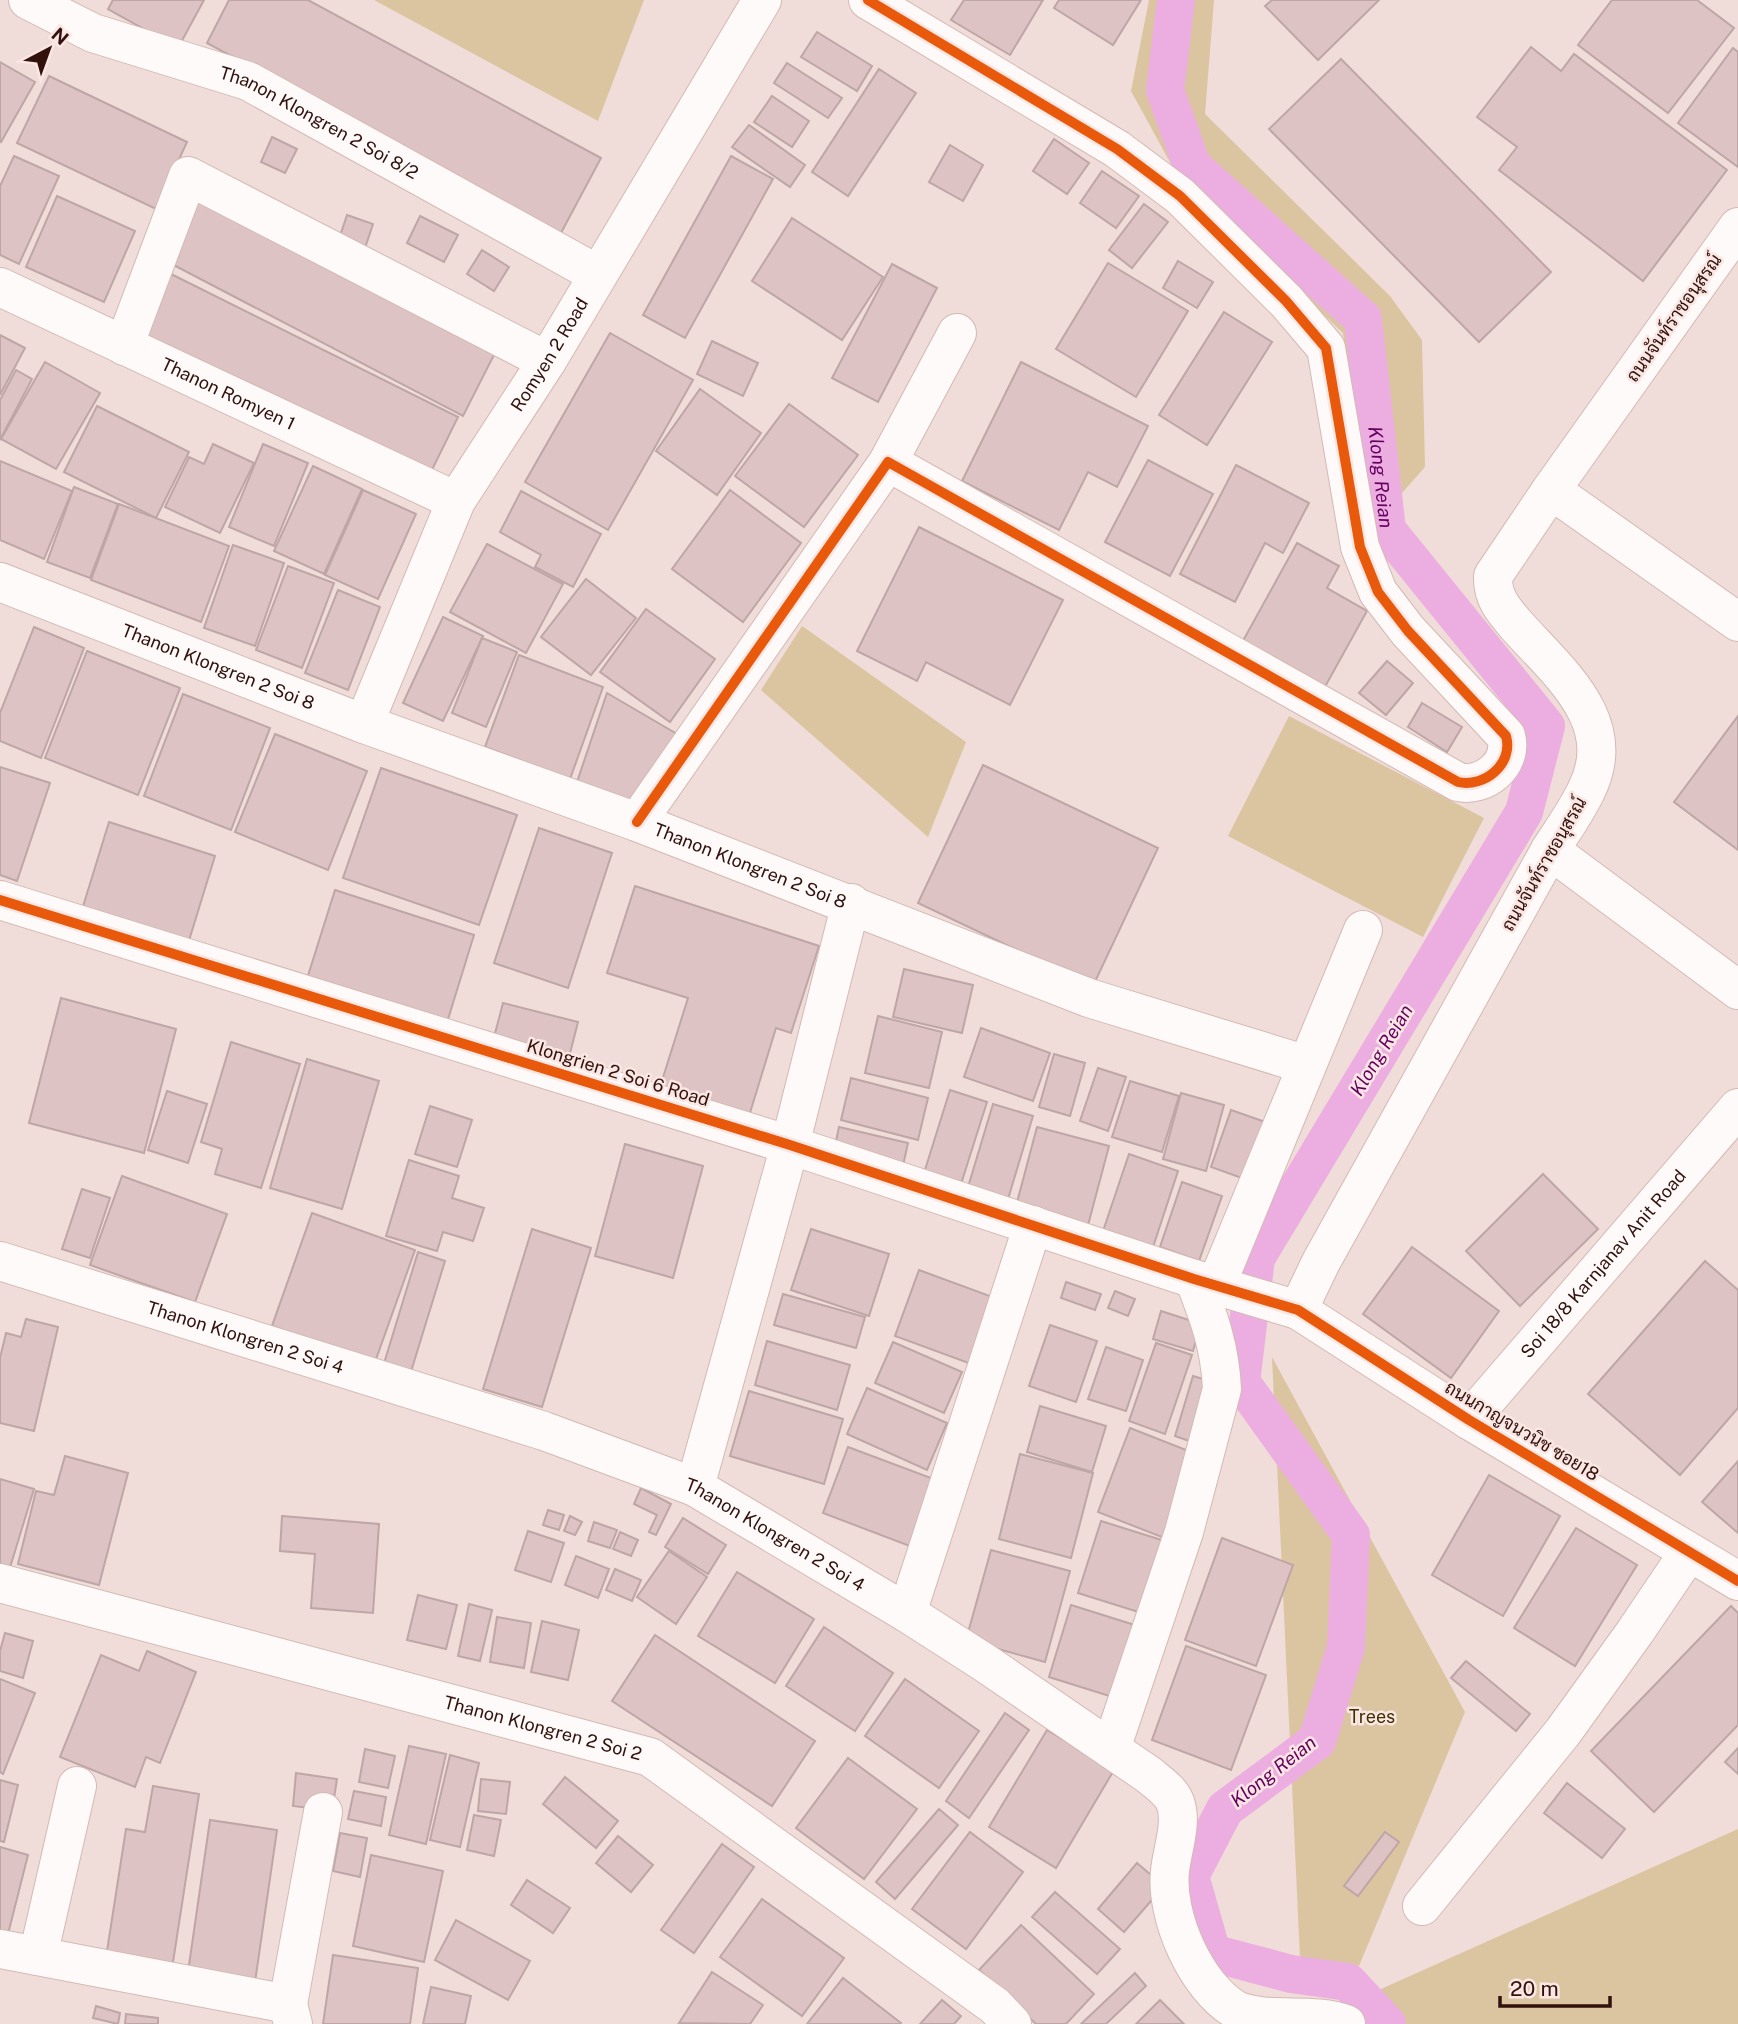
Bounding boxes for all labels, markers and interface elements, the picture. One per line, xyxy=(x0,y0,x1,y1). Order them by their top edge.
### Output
north arrow xyxy=(14,14,84,84)
text: N xyxy=(47,23,73,49)
street label: Thanon Klongren 2 Soi 8/2 xyxy=(217,62,422,183)
street label: ถนนจันท์ราชอนุสรณ์ xyxy=(1620,249,1727,387)
street label: Romyen 2 Road xyxy=(506,294,592,415)
street label: Thanon Romyen 1 xyxy=(158,353,299,434)
water label: Klong Reian xyxy=(1364,425,1398,529)
street label: Thanon Klongren 2 Soi 8 xyxy=(119,620,318,714)
street label: ถนนจันท์ราชอนุสรณ์ xyxy=(1495,792,1592,935)
street label: Thanon Klongren 2 Soi 8 xyxy=(651,819,850,913)
water label: Klong Reian xyxy=(1345,1000,1417,1100)
street label: Klongrien 2 Soi 6 Road xyxy=(524,1035,712,1110)
street label: Soi 18/8 Karnjanav Anit Road xyxy=(1516,1165,1690,1362)
street label: Thanon Klongren 2 Soi 4 xyxy=(145,1297,346,1378)
street label: ถนนกาญจนวนิช ซอย18 xyxy=(1441,1376,1603,1486)
street label: Thanon Klongren 2 Soi 4 xyxy=(683,1473,869,1595)
street label: Thanon Klongren 2 Soi 2 xyxy=(442,1691,644,1764)
park label: Trees xyxy=(1349,1706,1395,1727)
water label: Klong Reian xyxy=(1226,1731,1320,1811)
scale bar xyxy=(1500,1965,1610,2009)
text: 20 m xyxy=(1510,1976,1559,2001)

